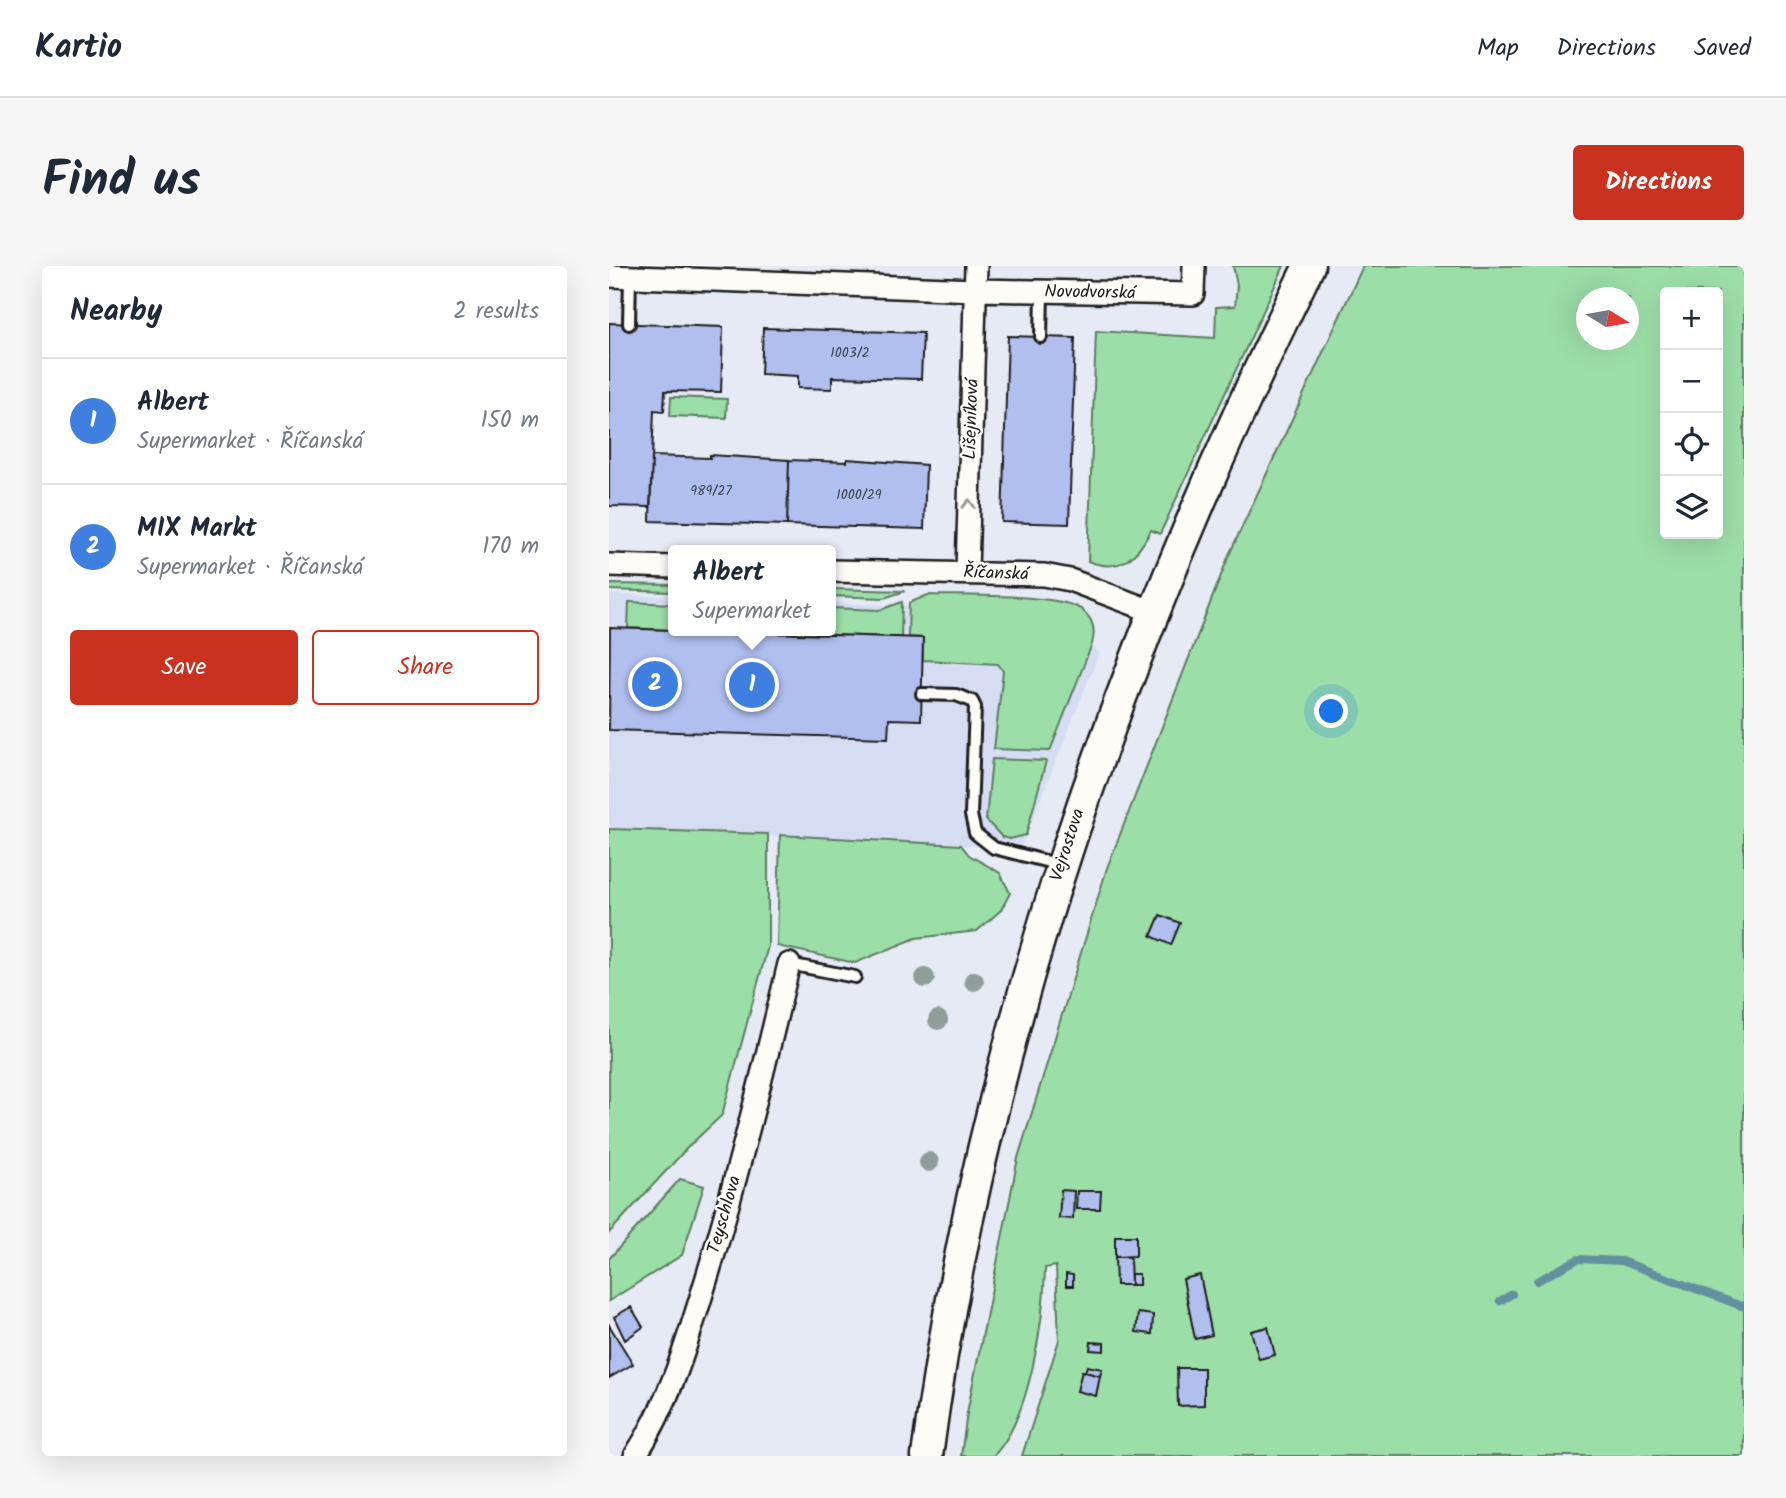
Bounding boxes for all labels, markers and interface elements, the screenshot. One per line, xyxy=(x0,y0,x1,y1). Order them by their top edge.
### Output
text: Kartio xyxy=(35,22,122,75)
text: Map xyxy=(1477,29,1519,68)
text: Directions xyxy=(1557,29,1656,68)
text: Saved xyxy=(1694,29,1751,68)
text: Find us xyxy=(42,143,200,221)
button: Directions xyxy=(1573,145,1744,220)
street label: Novodvorská xyxy=(1044,278,1137,308)
north arrow xyxy=(1576,287,1639,350)
map controls xyxy=(1660,287,1723,539)
button: + xyxy=(1660,287,1723,350)
text: Nearby xyxy=(70,288,162,336)
text: 2 results xyxy=(453,294,539,330)
house number: 1003/2 xyxy=(830,342,870,364)
button: − xyxy=(1660,350,1723,413)
street label: Lišejníková xyxy=(956,377,988,460)
text: Albert xyxy=(137,382,209,424)
text: 1 xyxy=(90,403,96,439)
text: 150 m xyxy=(480,403,539,439)
button: locate xyxy=(1660,413,1723,476)
text: Supermarket · Říčanská xyxy=(137,424,363,460)
button: layers xyxy=(1660,476,1723,539)
house number: 989/27 xyxy=(690,480,732,502)
house number: 1000/29 xyxy=(836,484,882,506)
one-way arrow xyxy=(962,498,977,509)
text: MIX Markt xyxy=(137,508,257,550)
text: 2 xyxy=(86,529,100,565)
text: 170 m xyxy=(482,529,539,565)
popup xyxy=(668,545,836,636)
text: Supermarket · Říčanská xyxy=(137,550,363,586)
text: Albert xyxy=(693,552,764,594)
street label: Říčanská xyxy=(963,558,1031,590)
text: Supermarket xyxy=(693,594,811,630)
button: Save xyxy=(70,630,298,705)
button: Share xyxy=(312,630,539,705)
pin: 2 xyxy=(632,658,678,710)
pin: 1 xyxy=(729,659,775,711)
your location xyxy=(1314,694,1348,728)
street label: Vejrostova xyxy=(1043,805,1093,885)
street label: Teyschlova xyxy=(700,1173,750,1257)

